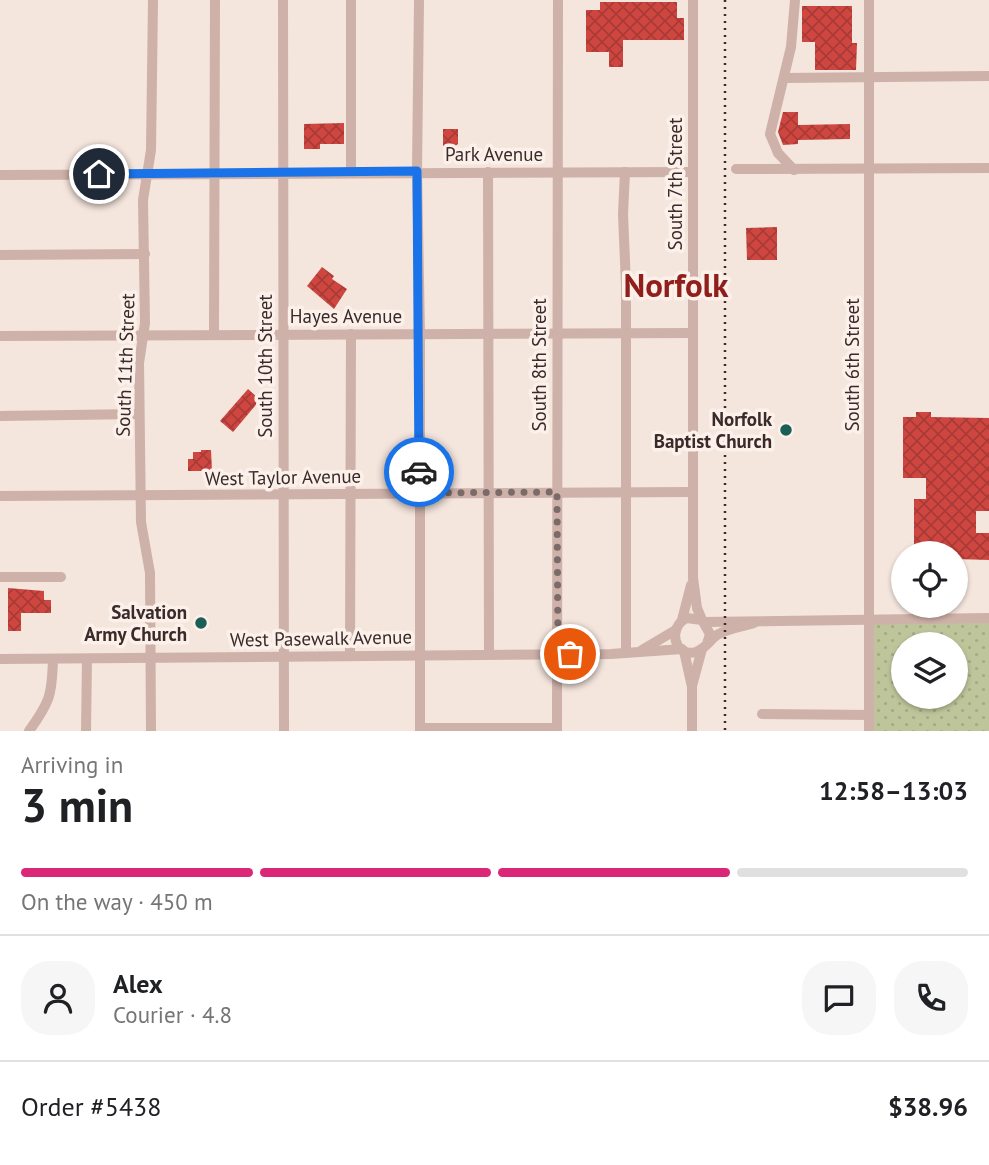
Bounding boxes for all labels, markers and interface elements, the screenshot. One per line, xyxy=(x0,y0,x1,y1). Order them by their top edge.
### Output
street label: South 7th Street xyxy=(663,117,687,250)
street label: Park Avenue xyxy=(445,142,543,166)
pin xyxy=(69,144,129,204)
icon: home xyxy=(80,155,118,193)
district label: Norfolk xyxy=(623,263,729,306)
street label: South 11th Street xyxy=(111,292,140,437)
street label: South 10th Street xyxy=(253,294,277,438)
street label: South 8th Street xyxy=(527,298,551,432)
street label: South 6th Street xyxy=(840,298,864,432)
street label: Hayes Avenue xyxy=(290,304,402,328)
place label: Norfolk Baptist Church xyxy=(654,407,773,453)
marker: Norfolk Baptist Church xyxy=(778,422,794,438)
courier xyxy=(384,437,454,507)
icon: car xyxy=(400,453,438,491)
street label: West Taylor Avenue xyxy=(205,464,361,490)
map controls xyxy=(891,541,968,709)
button: locate xyxy=(891,541,968,618)
place label: Salvation Army Church xyxy=(84,600,187,646)
marker: Salvation Army Church xyxy=(193,615,209,631)
street label: West Pasewalk Avenue xyxy=(230,624,412,652)
pin xyxy=(540,624,600,684)
button: layers xyxy=(891,632,968,709)
icon: bag xyxy=(551,635,589,673)
text: Arriving in xyxy=(21,750,123,779)
text: 12:58–13:03 xyxy=(819,774,968,807)
text: 3 min xyxy=(21,775,133,835)
text: On the way · 450 m xyxy=(21,887,213,916)
button: person xyxy=(21,961,95,1035)
button: chat xyxy=(802,961,876,1035)
button: phone xyxy=(894,961,968,1035)
text: Alex xyxy=(113,967,163,1000)
text: Courier · 4.8 xyxy=(113,1000,232,1029)
text: Order #5438 xyxy=(21,1090,161,1123)
text: $38.96 xyxy=(888,1090,968,1123)

